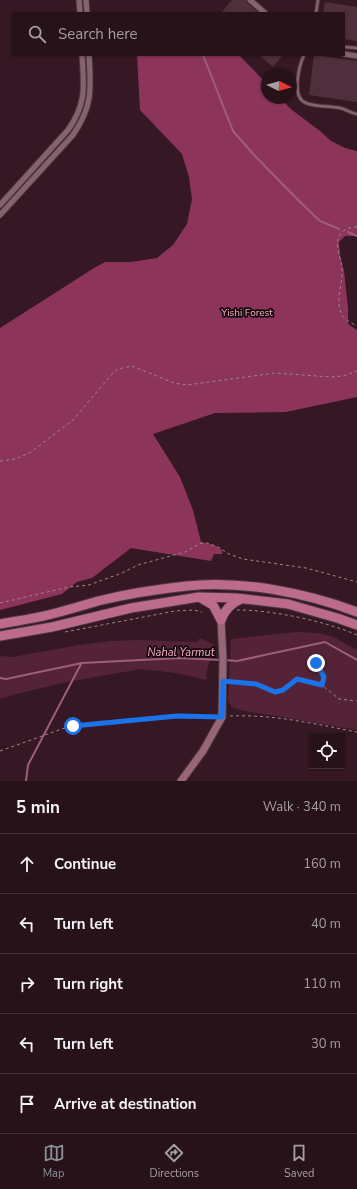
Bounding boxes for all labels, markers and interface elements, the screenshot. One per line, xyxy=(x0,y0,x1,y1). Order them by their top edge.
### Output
search box xyxy=(12,12,345,56)
icon: search xyxy=(26,23,48,45)
text: Search here xyxy=(58,24,138,44)
north arrow xyxy=(261,68,297,104)
park label: Yishi Forest xyxy=(220,306,273,320)
water label: Nahal Yarmut xyxy=(147,645,216,660)
route end xyxy=(307,654,325,672)
route start xyxy=(64,717,82,735)
map controls xyxy=(309,733,345,769)
button: locate xyxy=(309,733,345,769)
text: 5 min xyxy=(16,796,60,819)
text: Walk · 340 m xyxy=(263,798,341,816)
icon: ahead xyxy=(16,853,38,875)
text: Continue xyxy=(54,854,116,874)
text: 160 m xyxy=(303,855,341,873)
icon: left xyxy=(16,913,38,935)
text: Turn left xyxy=(54,914,113,934)
text: 40 m xyxy=(311,915,341,933)
icon: right xyxy=(16,973,38,995)
text: Turn right xyxy=(54,974,123,994)
text: 110 m xyxy=(303,975,341,993)
icon: left xyxy=(16,1033,38,1055)
text: Turn left xyxy=(54,1034,113,1054)
text: 30 m xyxy=(311,1035,341,1053)
icon: arrive xyxy=(16,1093,38,1115)
text: Arrive at destination xyxy=(54,1094,197,1114)
tab: Map xyxy=(43,1142,65,1181)
tab: Directions xyxy=(150,1142,199,1181)
tab: Saved xyxy=(284,1142,314,1181)

